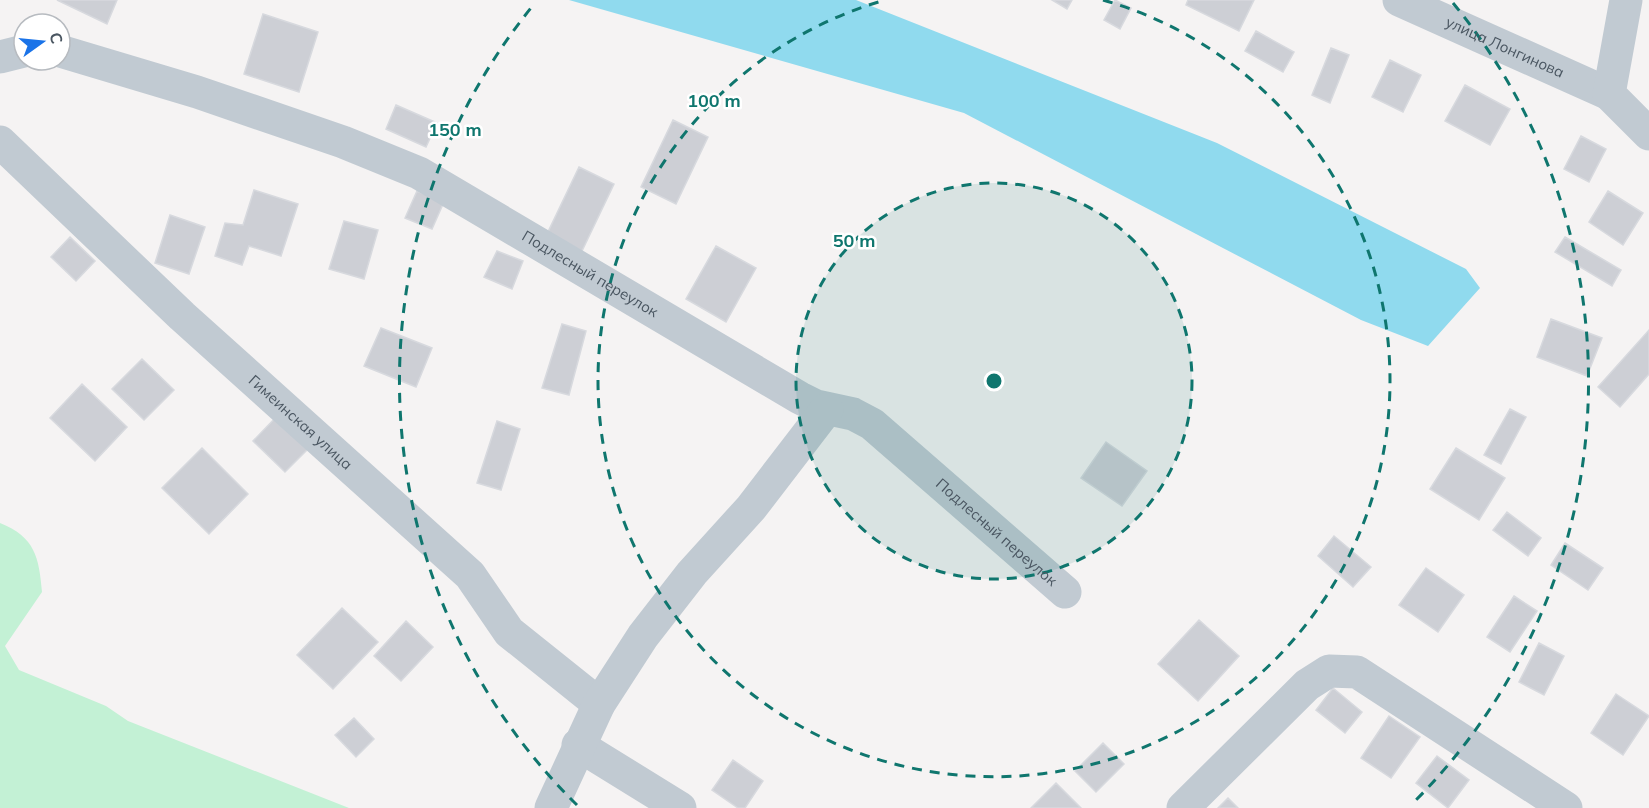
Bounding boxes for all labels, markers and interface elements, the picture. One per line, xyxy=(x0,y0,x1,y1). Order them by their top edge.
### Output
north arrow xyxy=(12,12,72,72)
street label: улица Лонгинова xyxy=(1443,12,1567,82)
text: С xyxy=(45,30,68,46)
text: 100 m xyxy=(687,89,741,112)
text: 150 m xyxy=(428,118,482,141)
street label: Подлесный переулок xyxy=(519,226,663,322)
text: 50 m xyxy=(833,229,875,252)
street label: Гимеинская улица xyxy=(245,371,357,474)
centre of rings xyxy=(984,371,1004,391)
street label: Подлесный переулок xyxy=(932,474,1062,591)

